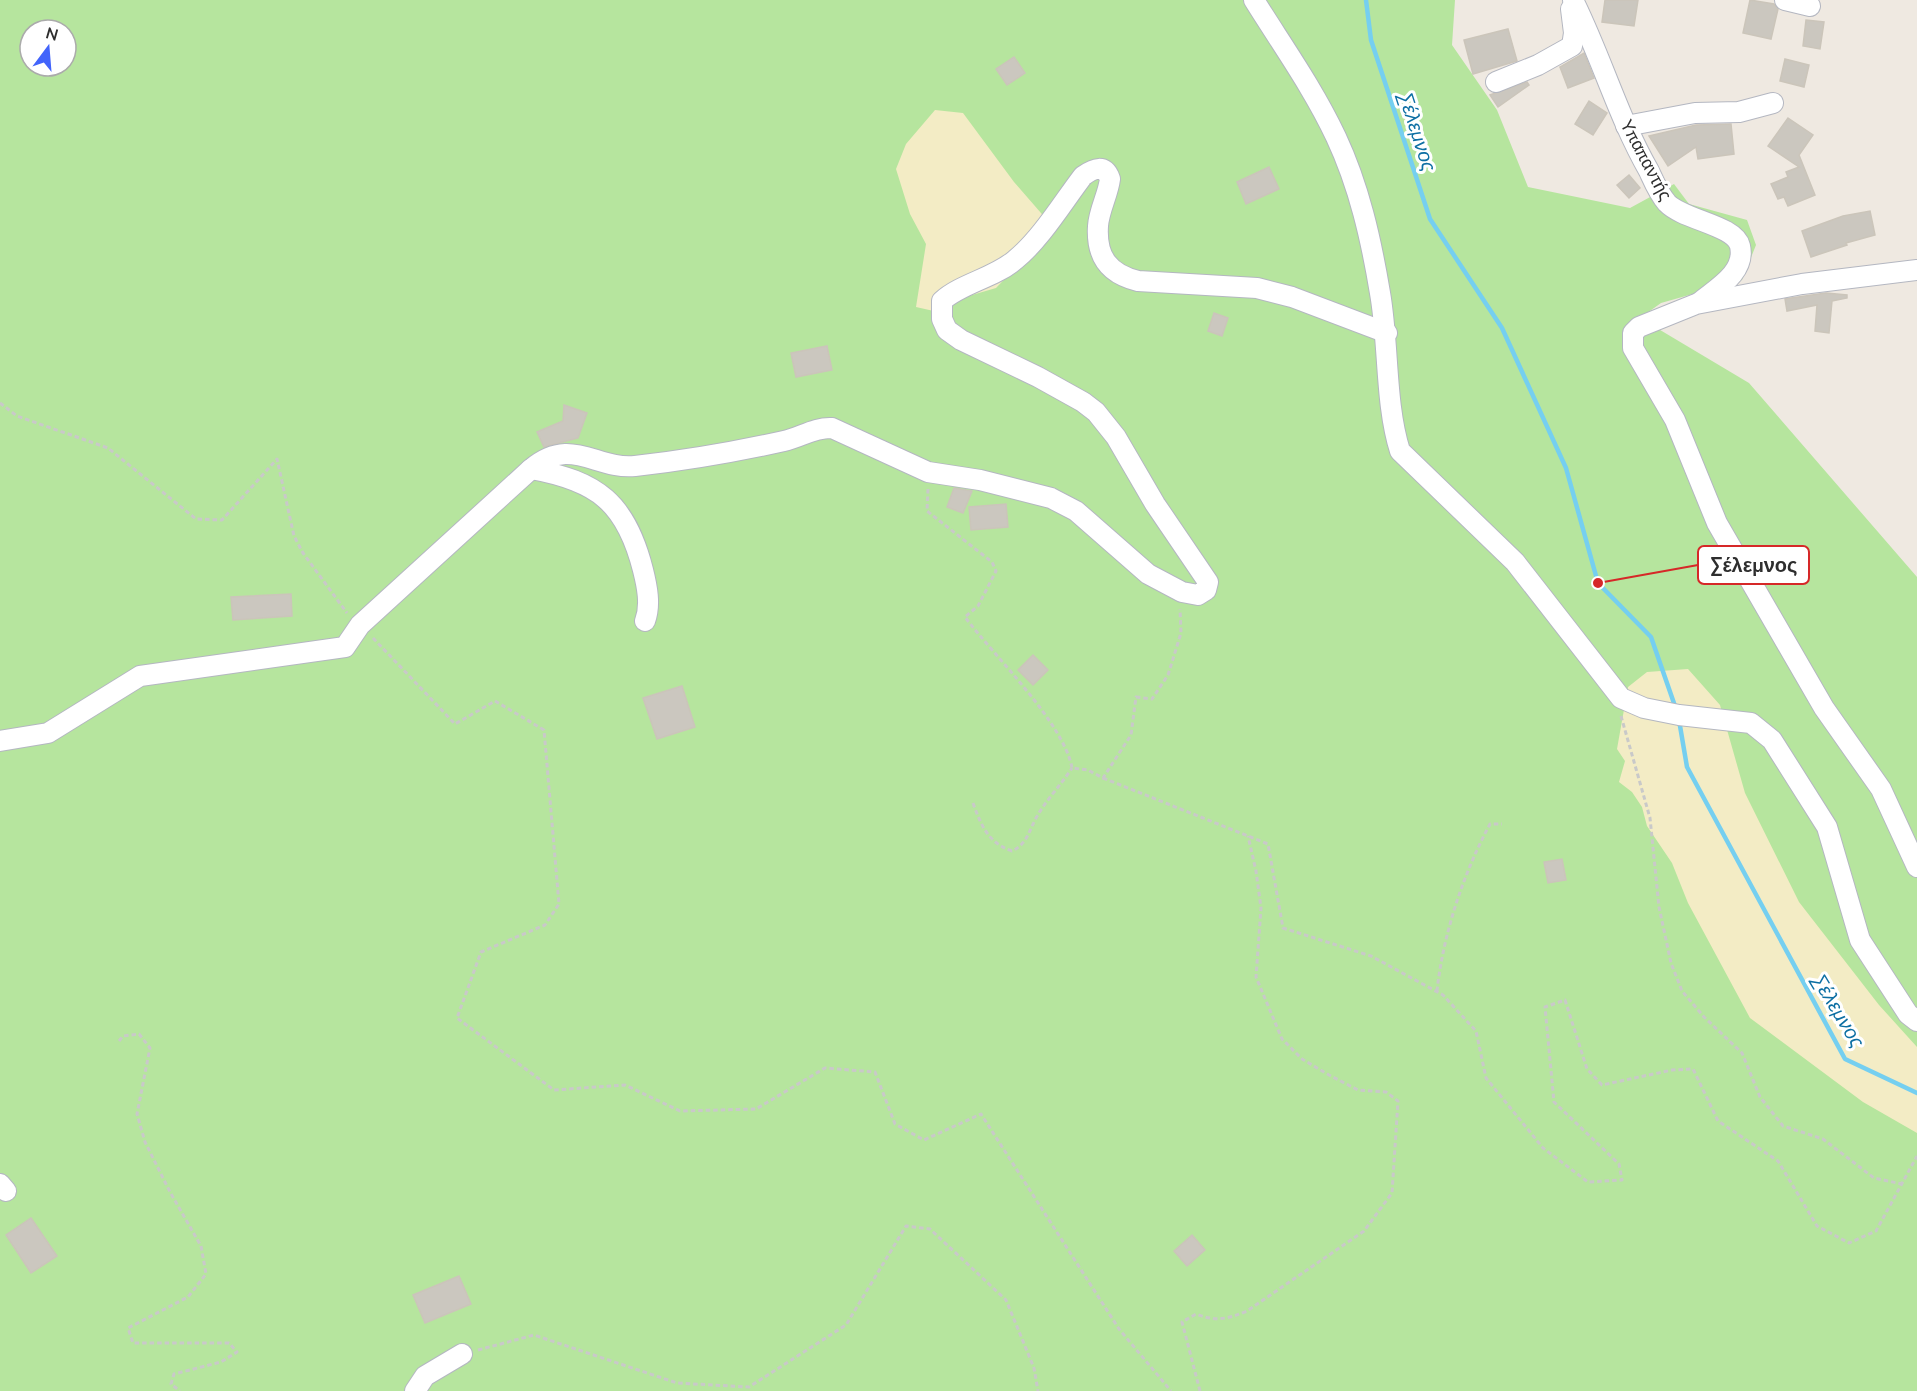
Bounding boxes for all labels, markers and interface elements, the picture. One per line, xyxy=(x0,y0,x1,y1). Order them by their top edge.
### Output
north arrow xyxy=(18,18,78,78)
text: N xyxy=(43,22,61,47)
water label: Σέλεμνος xyxy=(1391,88,1443,175)
street label: Υπαπαντής xyxy=(1615,115,1678,205)
callout: Σέλεμνος xyxy=(1698,546,1809,584)
text: Σέλεμνος xyxy=(1711,552,1797,579)
water label: Σέλεμνος xyxy=(1805,968,1871,1053)

